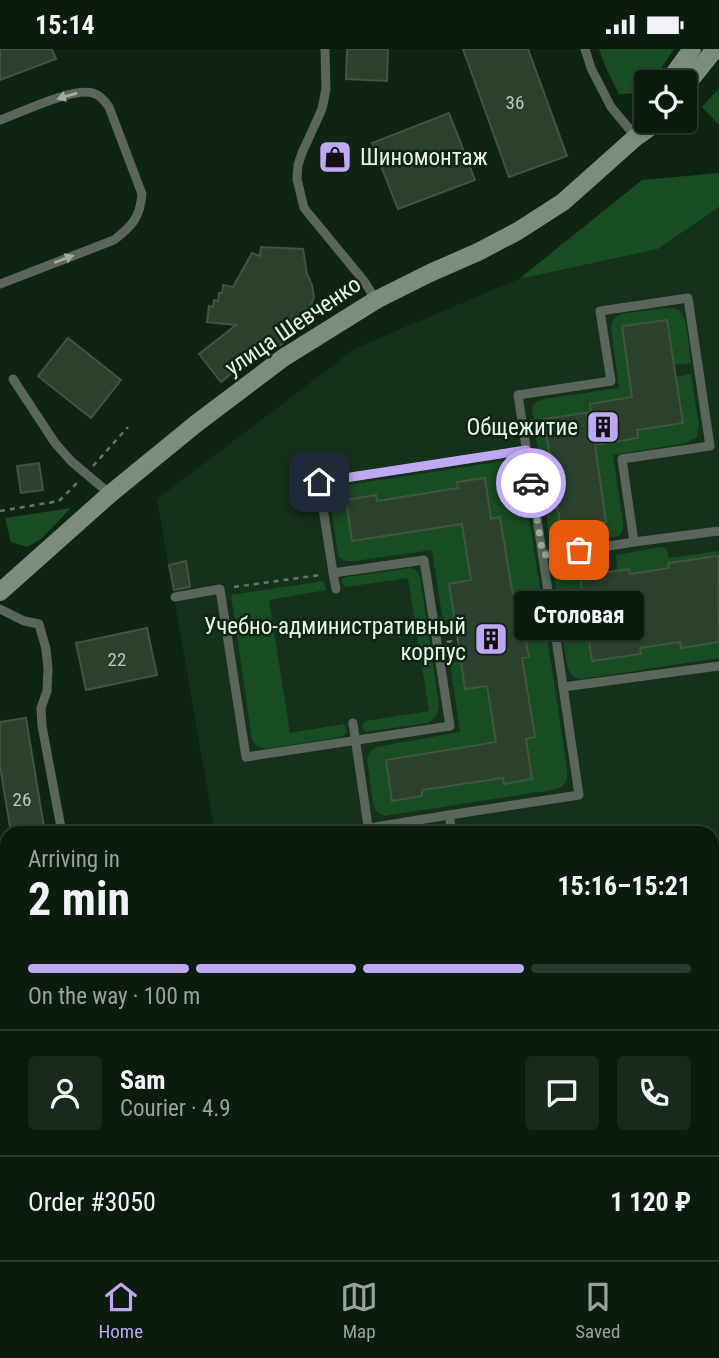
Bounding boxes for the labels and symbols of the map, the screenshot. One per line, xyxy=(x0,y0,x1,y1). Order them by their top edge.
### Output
one-way arrow xyxy=(57,91,78,101)
house number: 36 xyxy=(506,91,524,114)
shop icon: Шиномонтаж xyxy=(316,138,354,176)
place label: Шиномонтаж xyxy=(360,144,488,171)
one-way arrow xyxy=(53,254,74,265)
street label: улица Шевченко xyxy=(220,271,366,381)
building icon: Общежитие xyxy=(584,408,622,446)
place label: Общежитие xyxy=(466,414,578,441)
courier xyxy=(496,448,566,518)
pin xyxy=(289,452,349,512)
pin xyxy=(549,520,609,580)
callout: Столовая xyxy=(514,592,644,641)
place label: Учебно-административный корпус xyxy=(204,613,466,666)
building icon: Учебно-административный корпус xyxy=(472,620,510,658)
house number: 22 xyxy=(108,648,126,671)
house number: 26 xyxy=(13,788,31,811)

